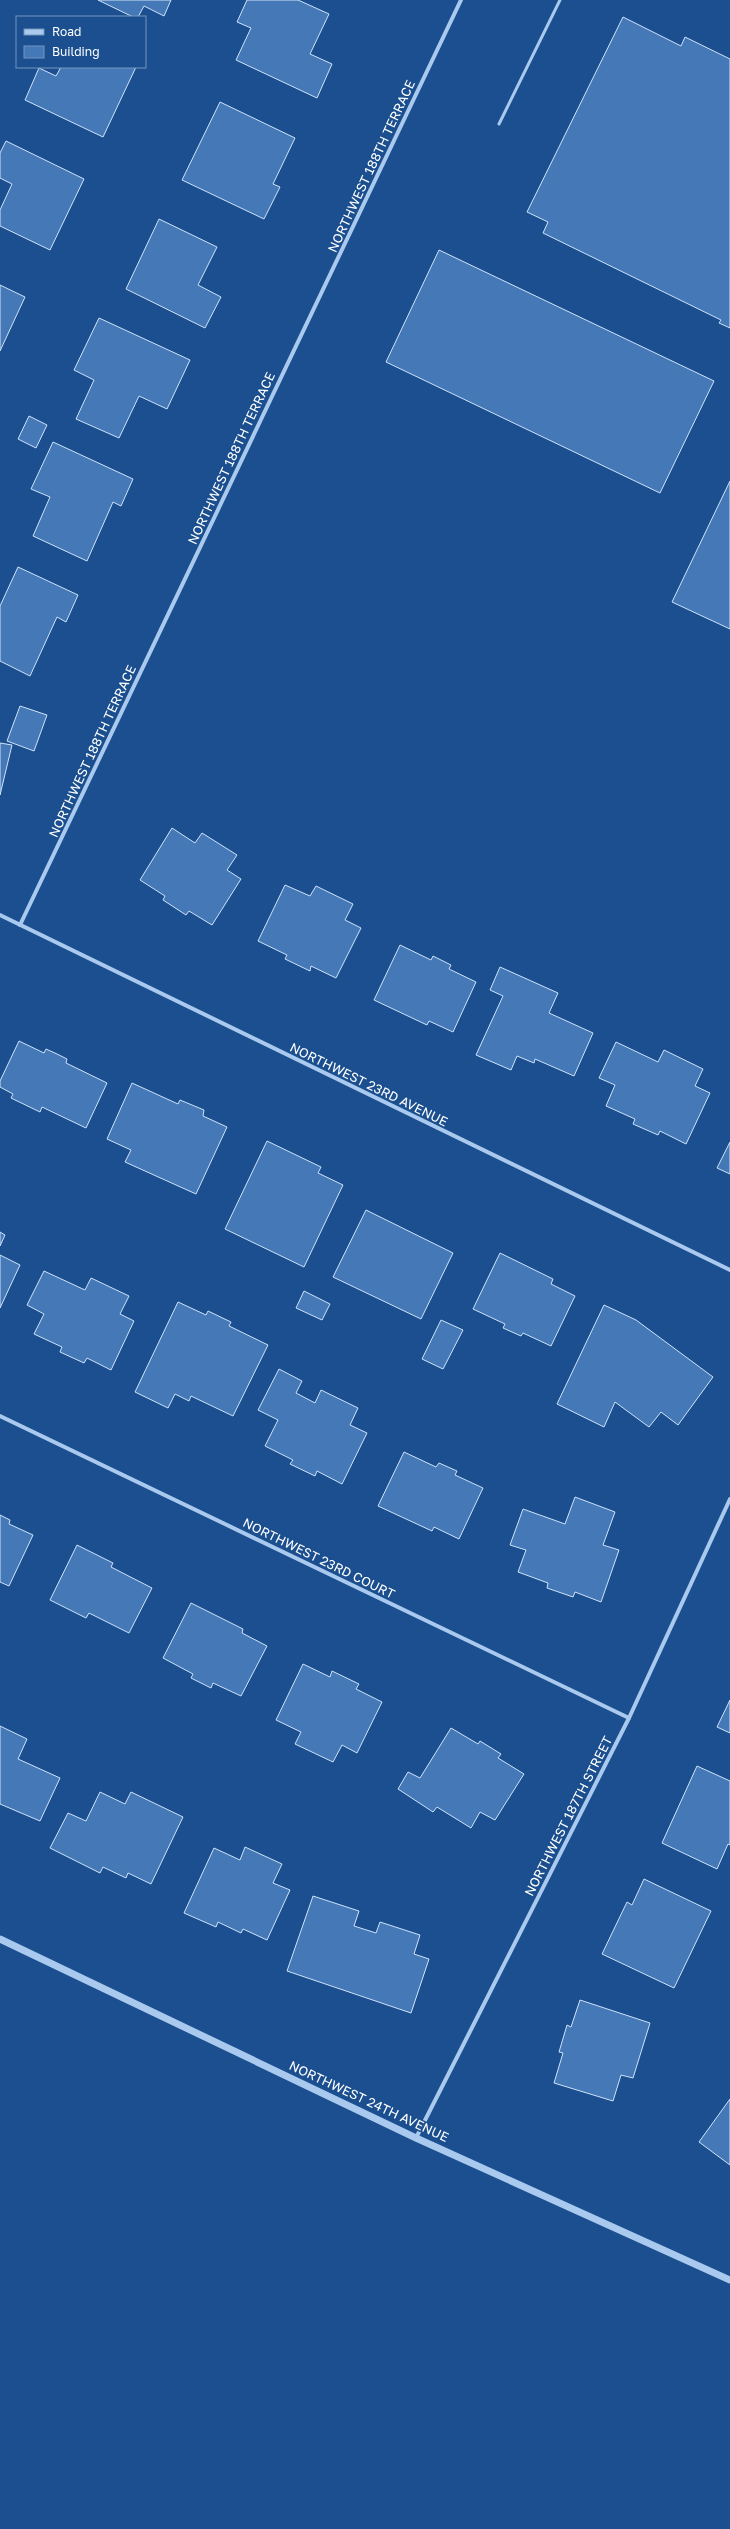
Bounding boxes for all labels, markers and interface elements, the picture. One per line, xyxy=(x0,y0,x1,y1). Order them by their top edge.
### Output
legend xyxy=(16,16,146,68)
text: Road xyxy=(52,24,81,39)
text: Building xyxy=(52,44,100,59)
street label: NORTHWEST 188TH TERRACE xyxy=(324,77,418,255)
street label: NORTHWEST 188TH TERRACE xyxy=(184,369,278,547)
street label: NORTHWEST 188TH TERRACE xyxy=(45,662,139,840)
street label: NORTHWEST 23RD AVENUE xyxy=(287,1039,451,1129)
street label: NORTHWEST 23RD COURT xyxy=(240,1514,398,1602)
street label: NORTHWEST 187TH STREET xyxy=(521,1733,615,1899)
street label: NORTHWEST 24TH AVENUE xyxy=(287,2057,451,2145)

